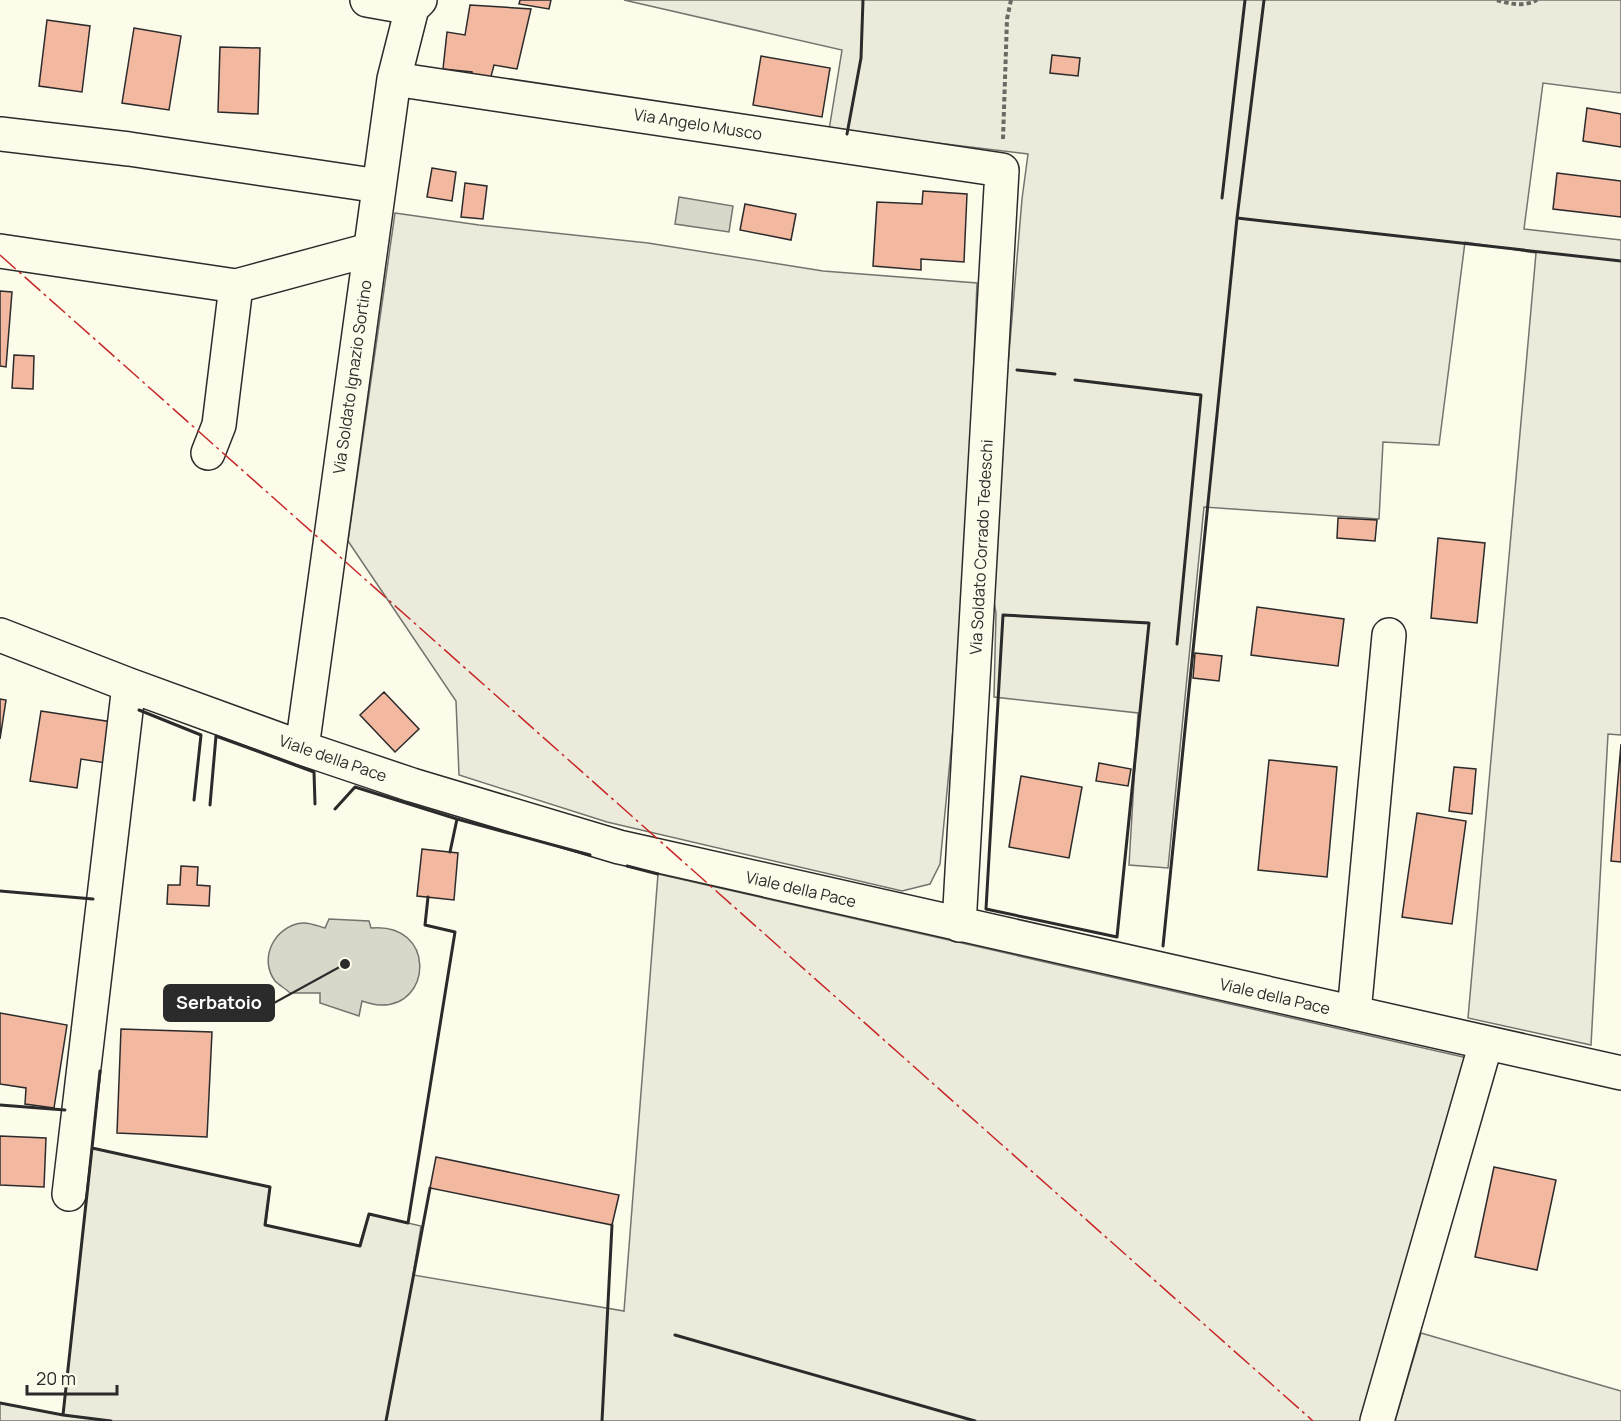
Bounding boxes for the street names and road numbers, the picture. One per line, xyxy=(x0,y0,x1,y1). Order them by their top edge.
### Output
street label: Via Angelo Musco xyxy=(632,103,764,145)
street label: Via Soldato Ignazio Sortino xyxy=(327,278,377,476)
street label: Via Soldato Corrado Tedeschi xyxy=(964,439,998,655)
street label: Viale della Pace xyxy=(276,729,390,787)
street label: Viale della Pace xyxy=(744,866,858,912)
street label: Viale della Pace xyxy=(1218,973,1332,1019)

